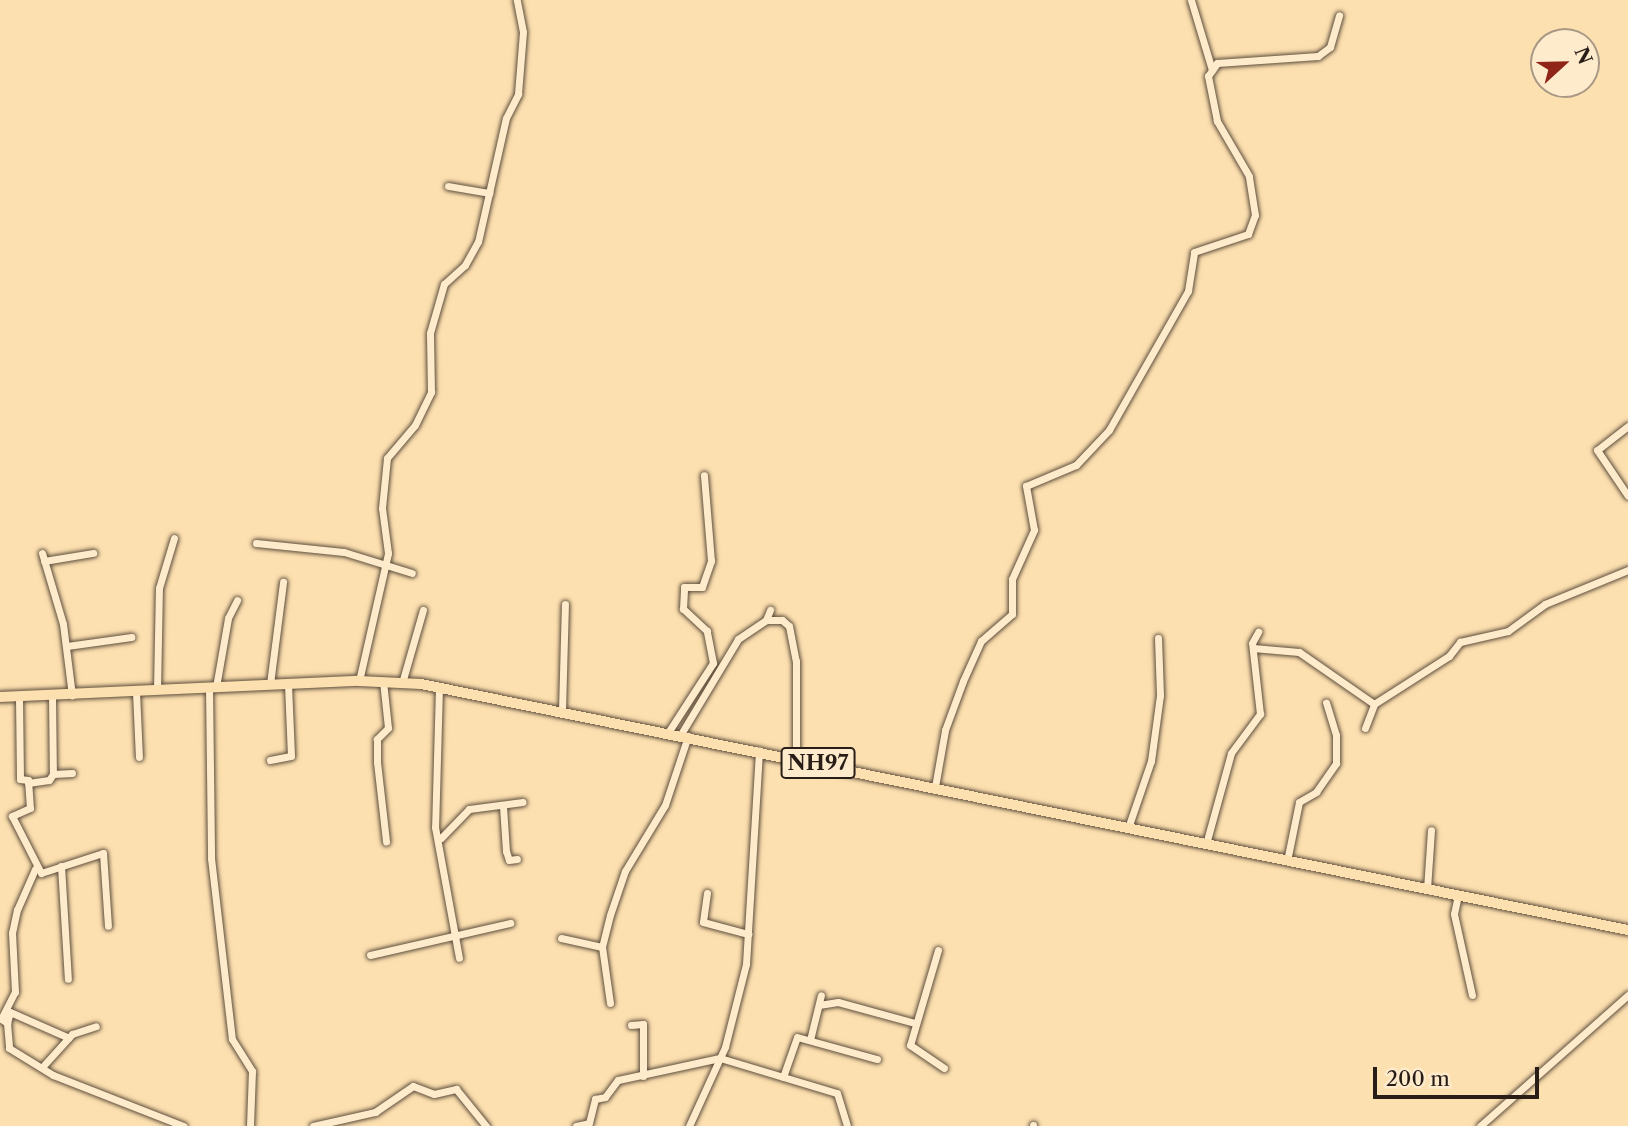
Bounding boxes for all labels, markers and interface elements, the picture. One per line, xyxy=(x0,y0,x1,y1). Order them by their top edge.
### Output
north arrow xyxy=(1530,28,1600,98)
text: N xyxy=(1569,44,1597,68)
road number: NH97 xyxy=(780,746,856,780)
scale bar xyxy=(1376,1052,1542,1096)
text: 200 m xyxy=(1386,1066,1450,1091)

